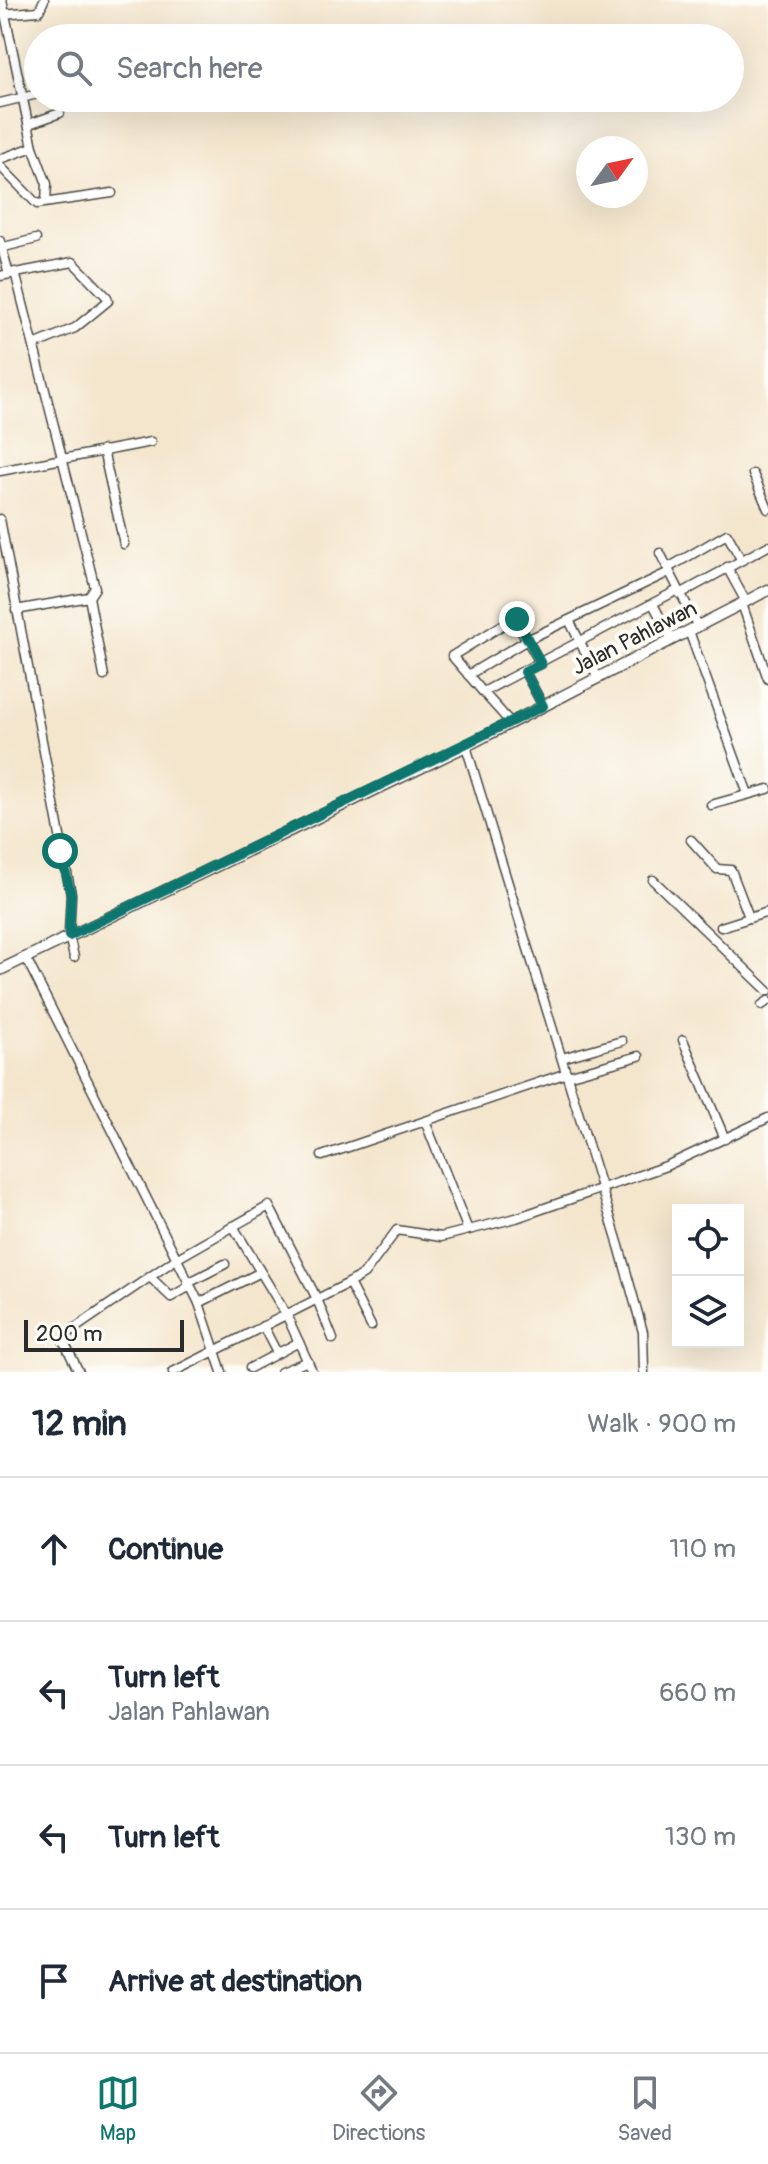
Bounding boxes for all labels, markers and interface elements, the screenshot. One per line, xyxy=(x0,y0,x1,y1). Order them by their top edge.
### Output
search box xyxy=(24,24,744,112)
icon: search xyxy=(52,46,96,90)
text: Search here xyxy=(116,50,263,87)
north arrow xyxy=(576,136,648,208)
street label: Jalan Pahlawan xyxy=(567,594,702,681)
route end xyxy=(499,601,535,637)
route start xyxy=(42,833,78,869)
map controls xyxy=(672,1204,744,1348)
button: locate xyxy=(672,1204,744,1276)
button: layers xyxy=(672,1276,744,1348)
scale bar xyxy=(24,1316,184,1352)
text: 200 m xyxy=(36,1320,103,1348)
text: 12 min xyxy=(32,1403,127,1446)
text: Walk · 900 m xyxy=(587,1408,736,1440)
icon: ahead xyxy=(32,1527,76,1571)
text: Continue xyxy=(108,1531,223,1568)
text: 110 m xyxy=(669,1533,736,1565)
text: Turn left xyxy=(108,1659,219,1696)
icon: left xyxy=(32,1671,76,1715)
text: 660 m xyxy=(659,1677,736,1709)
text: Jalan Pahlawan xyxy=(108,1696,270,1728)
icon: left xyxy=(32,1815,76,1859)
text: Turn left xyxy=(108,1819,219,1856)
text: 130 m xyxy=(665,1821,736,1853)
icon: arrive xyxy=(32,1959,76,2003)
text: Arrive at destination xyxy=(108,1963,362,2000)
tab: Map xyxy=(96,2071,140,2147)
tab: Directions xyxy=(332,2071,425,2147)
tab: Saved xyxy=(617,2071,672,2147)

